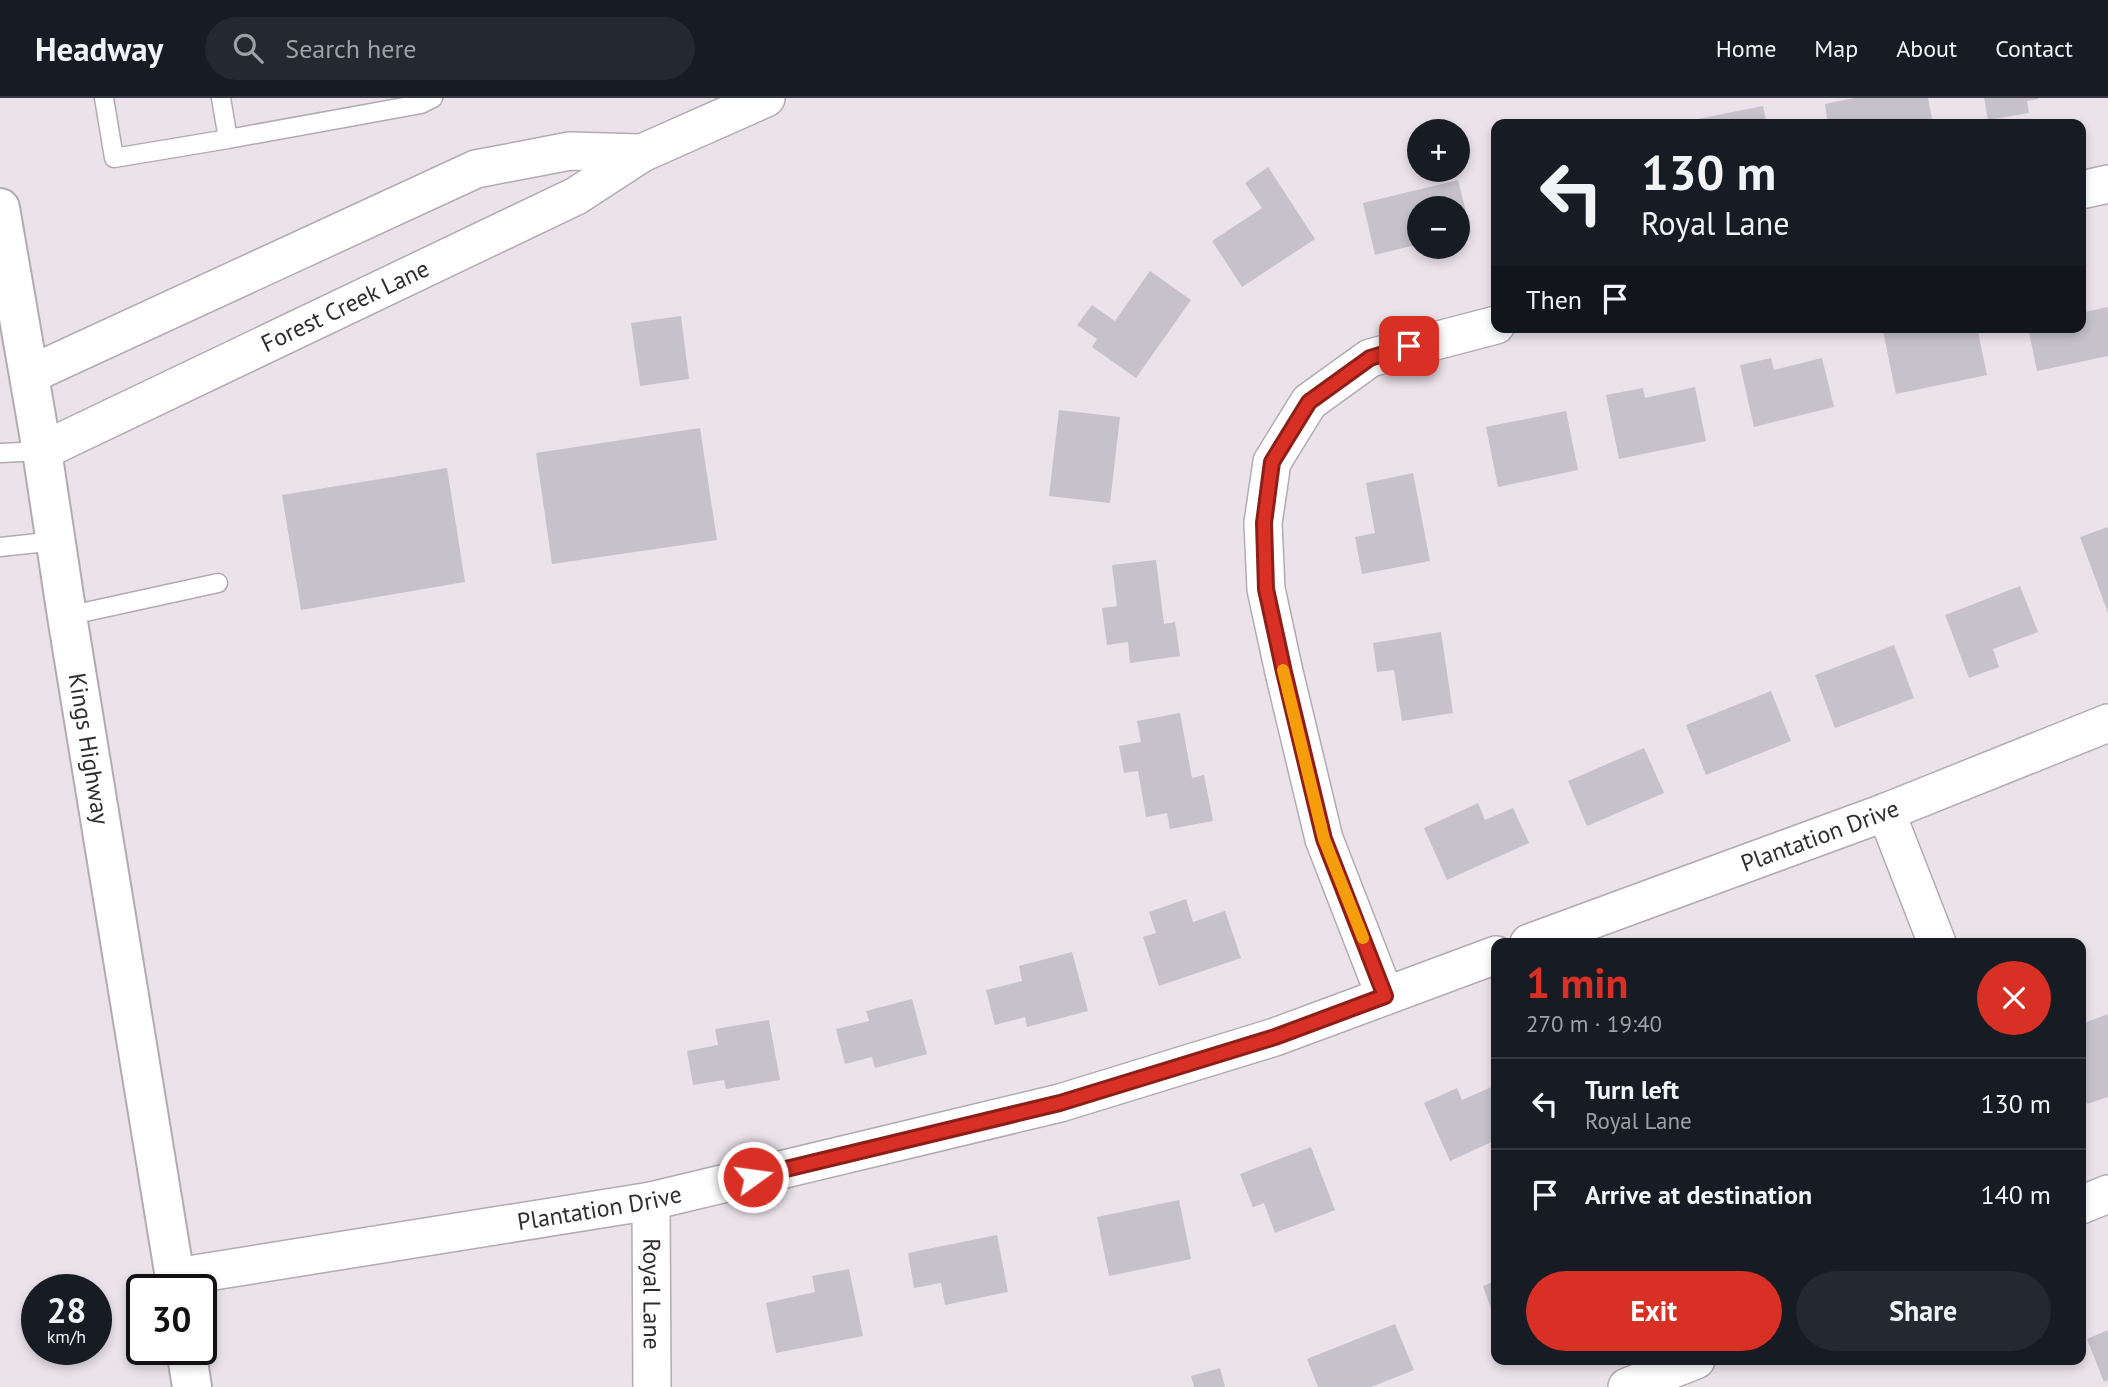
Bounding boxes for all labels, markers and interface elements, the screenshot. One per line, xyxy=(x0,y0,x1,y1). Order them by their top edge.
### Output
search box xyxy=(205,17,695,80)
text: Headway xyxy=(35,27,163,70)
icon: search xyxy=(229,29,267,67)
text: Search here xyxy=(285,32,416,65)
text: Home xyxy=(1716,33,1776,64)
text: Map xyxy=(1814,33,1858,64)
text: About xyxy=(1896,33,1957,64)
text: Contact xyxy=(1995,33,2073,64)
map controls xyxy=(1407,119,1470,259)
button: + xyxy=(1407,119,1470,182)
text: 130 m xyxy=(1641,140,1776,204)
icon: left xyxy=(1526,147,1617,238)
button: − xyxy=(1407,196,1470,259)
text: Royal Lane xyxy=(1641,202,1789,244)
street label: Forest Creek Lane xyxy=(256,252,434,359)
icon: arrive xyxy=(1596,280,1634,318)
text: Then xyxy=(1526,283,1582,316)
pin xyxy=(1379,316,1439,376)
icon: arrive xyxy=(1390,327,1428,365)
street label: Kings Highway xyxy=(62,671,117,827)
street label: Plantation Drive xyxy=(1736,792,1904,879)
text: 1 min xyxy=(1526,955,1628,1010)
button: close xyxy=(1977,961,2051,1035)
text: 270 m · 19:40 xyxy=(1526,1009,1662,1038)
text: Turn left xyxy=(1585,1073,1679,1106)
icon: left xyxy=(1526,1085,1564,1123)
text: 130 m xyxy=(1980,1087,2051,1120)
text: Royal Lane xyxy=(1585,1106,1692,1135)
position arrow xyxy=(716,1140,790,1214)
icon: arrive xyxy=(1526,1176,1564,1214)
street label: Plantation Drive xyxy=(515,1178,685,1237)
text: Arrive at destination xyxy=(1585,1178,1812,1211)
text: 140 m xyxy=(1980,1178,2051,1211)
street label: Royal Lane xyxy=(636,1238,668,1350)
button: Exit xyxy=(1526,1271,1782,1351)
button: Share xyxy=(1796,1271,2051,1351)
speed limit sign: 30 xyxy=(126,1274,217,1365)
text: 28 xyxy=(47,1287,86,1333)
text: km/h xyxy=(47,1325,86,1348)

